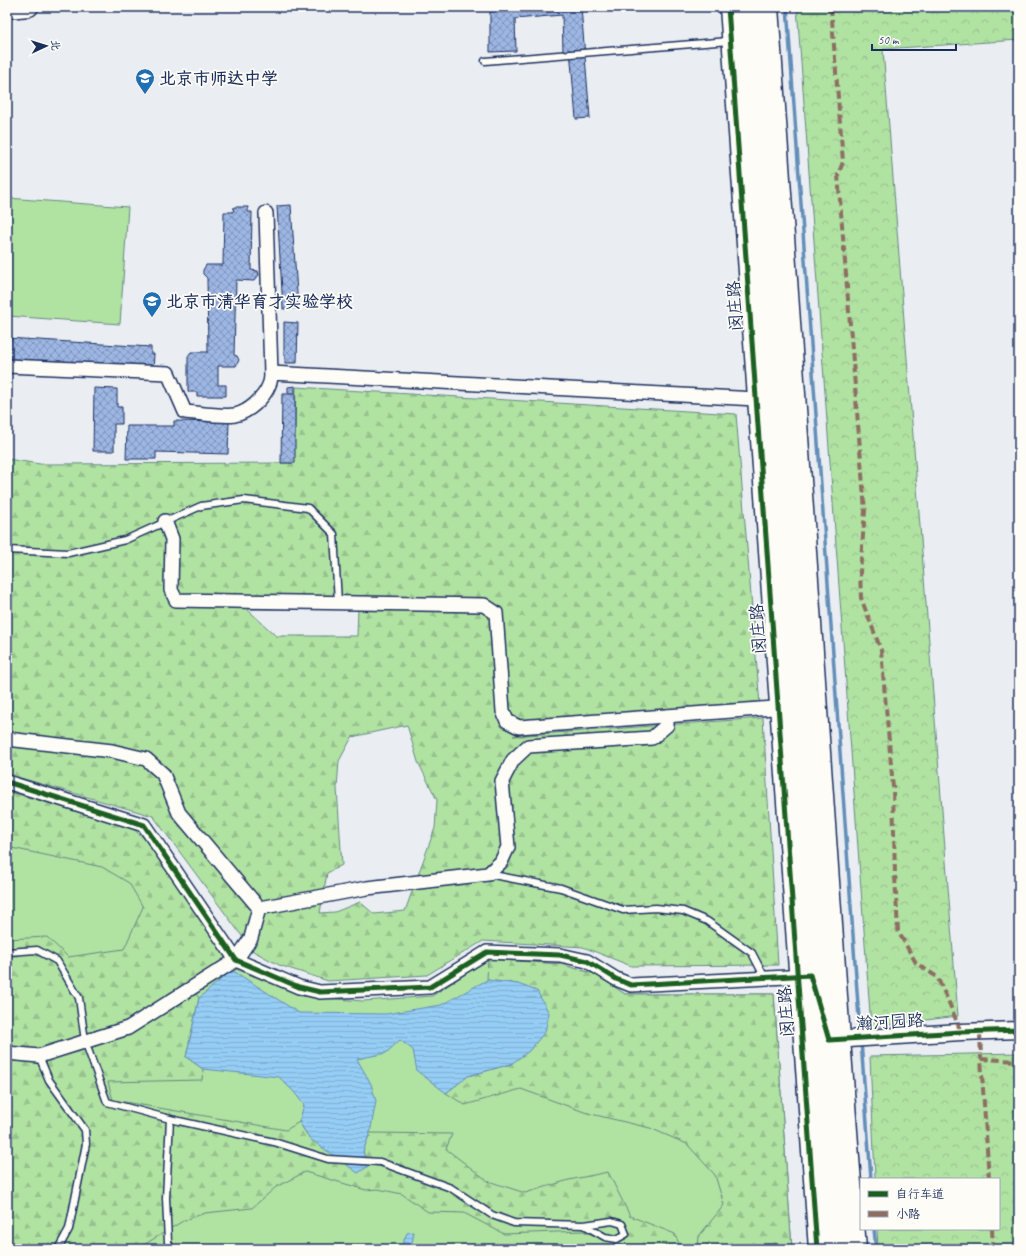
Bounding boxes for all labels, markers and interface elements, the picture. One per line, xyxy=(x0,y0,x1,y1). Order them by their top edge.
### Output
north arrow xyxy=(26,26,66,66)
scale bar xyxy=(872,26,956,52)
text: 50 m xyxy=(878,32,900,48)
text: 北 xyxy=(49,39,63,51)
school or university icon: 北京市师达中学 xyxy=(134,67,156,95)
place label: 北京市师达中学 xyxy=(159,68,278,89)
street label: 闵庄路 xyxy=(723,280,747,332)
school or university icon: 北京市清华育才实验学校 xyxy=(141,290,163,318)
place label: 北京市清华育才实验学校 xyxy=(166,291,353,312)
street label: 闵庄路 xyxy=(746,603,770,655)
street label: 闵庄路 xyxy=(774,986,798,1038)
street label: 瀚河园路 xyxy=(855,1010,925,1034)
legend xyxy=(860,1178,1000,1230)
text: 自行车道 xyxy=(896,1186,944,1202)
text: 小路 xyxy=(896,1206,920,1222)

